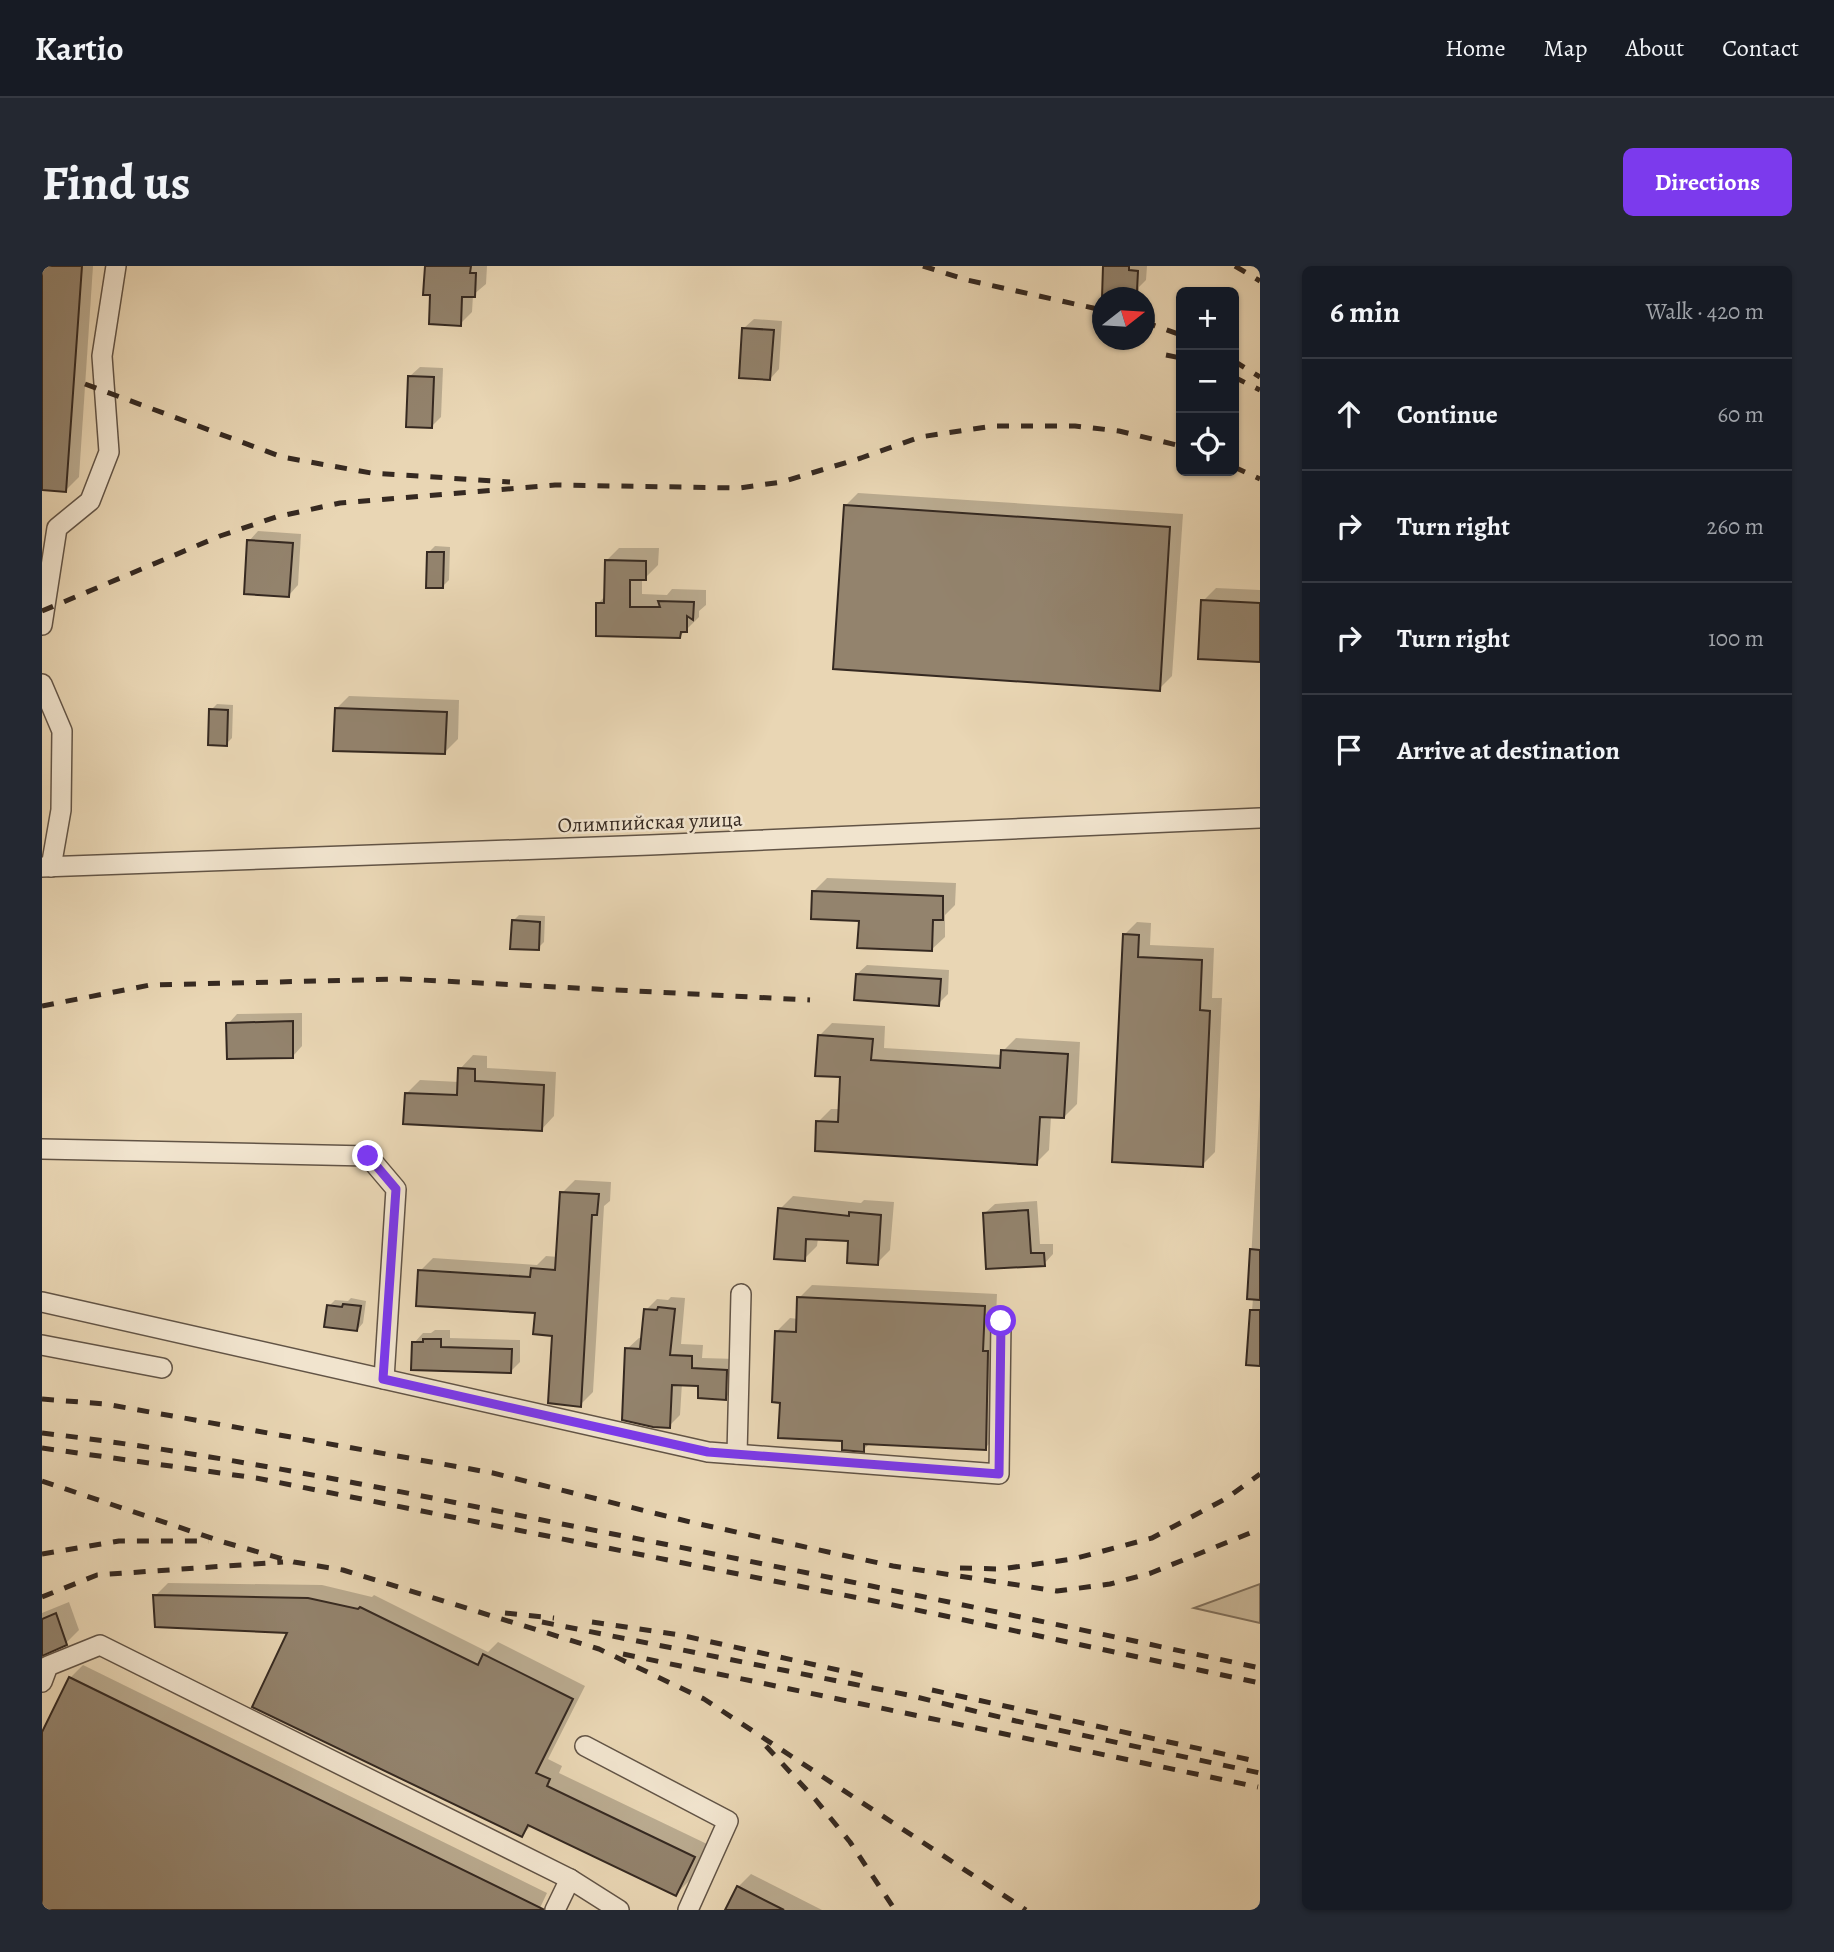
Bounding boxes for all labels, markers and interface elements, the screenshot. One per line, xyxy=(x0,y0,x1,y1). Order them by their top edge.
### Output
text: Kartio xyxy=(35,26,123,71)
text: Home xyxy=(1445,32,1506,64)
text: Map xyxy=(1544,32,1588,64)
text: About xyxy=(1626,32,1684,64)
text: Contact xyxy=(1722,32,1799,64)
button: Directions xyxy=(1623,148,1792,216)
text: Find us xyxy=(42,149,190,216)
north arrow xyxy=(1092,287,1155,350)
map controls xyxy=(1176,287,1239,476)
button: + xyxy=(1176,287,1239,350)
text: 6 min xyxy=(1330,292,1400,332)
text: Walk · 420 m xyxy=(1646,296,1764,327)
button: − xyxy=(1176,350,1239,413)
icon: ahead xyxy=(1330,395,1368,433)
text: Continue xyxy=(1397,397,1498,432)
text: 60 m xyxy=(1717,399,1764,430)
button: locate xyxy=(1176,413,1239,476)
icon: right xyxy=(1330,507,1368,545)
text: Turn right xyxy=(1397,509,1510,544)
text: 260 m xyxy=(1706,511,1764,542)
icon: right xyxy=(1330,619,1368,657)
text: Turn right xyxy=(1397,621,1510,656)
text: 100 m xyxy=(1708,623,1764,654)
icon: arrive xyxy=(1330,731,1368,769)
text: Arrive at destination xyxy=(1397,733,1620,768)
street label: Олимпийская улица xyxy=(557,805,743,839)
route end xyxy=(352,1140,383,1171)
route start xyxy=(985,1305,1016,1336)

